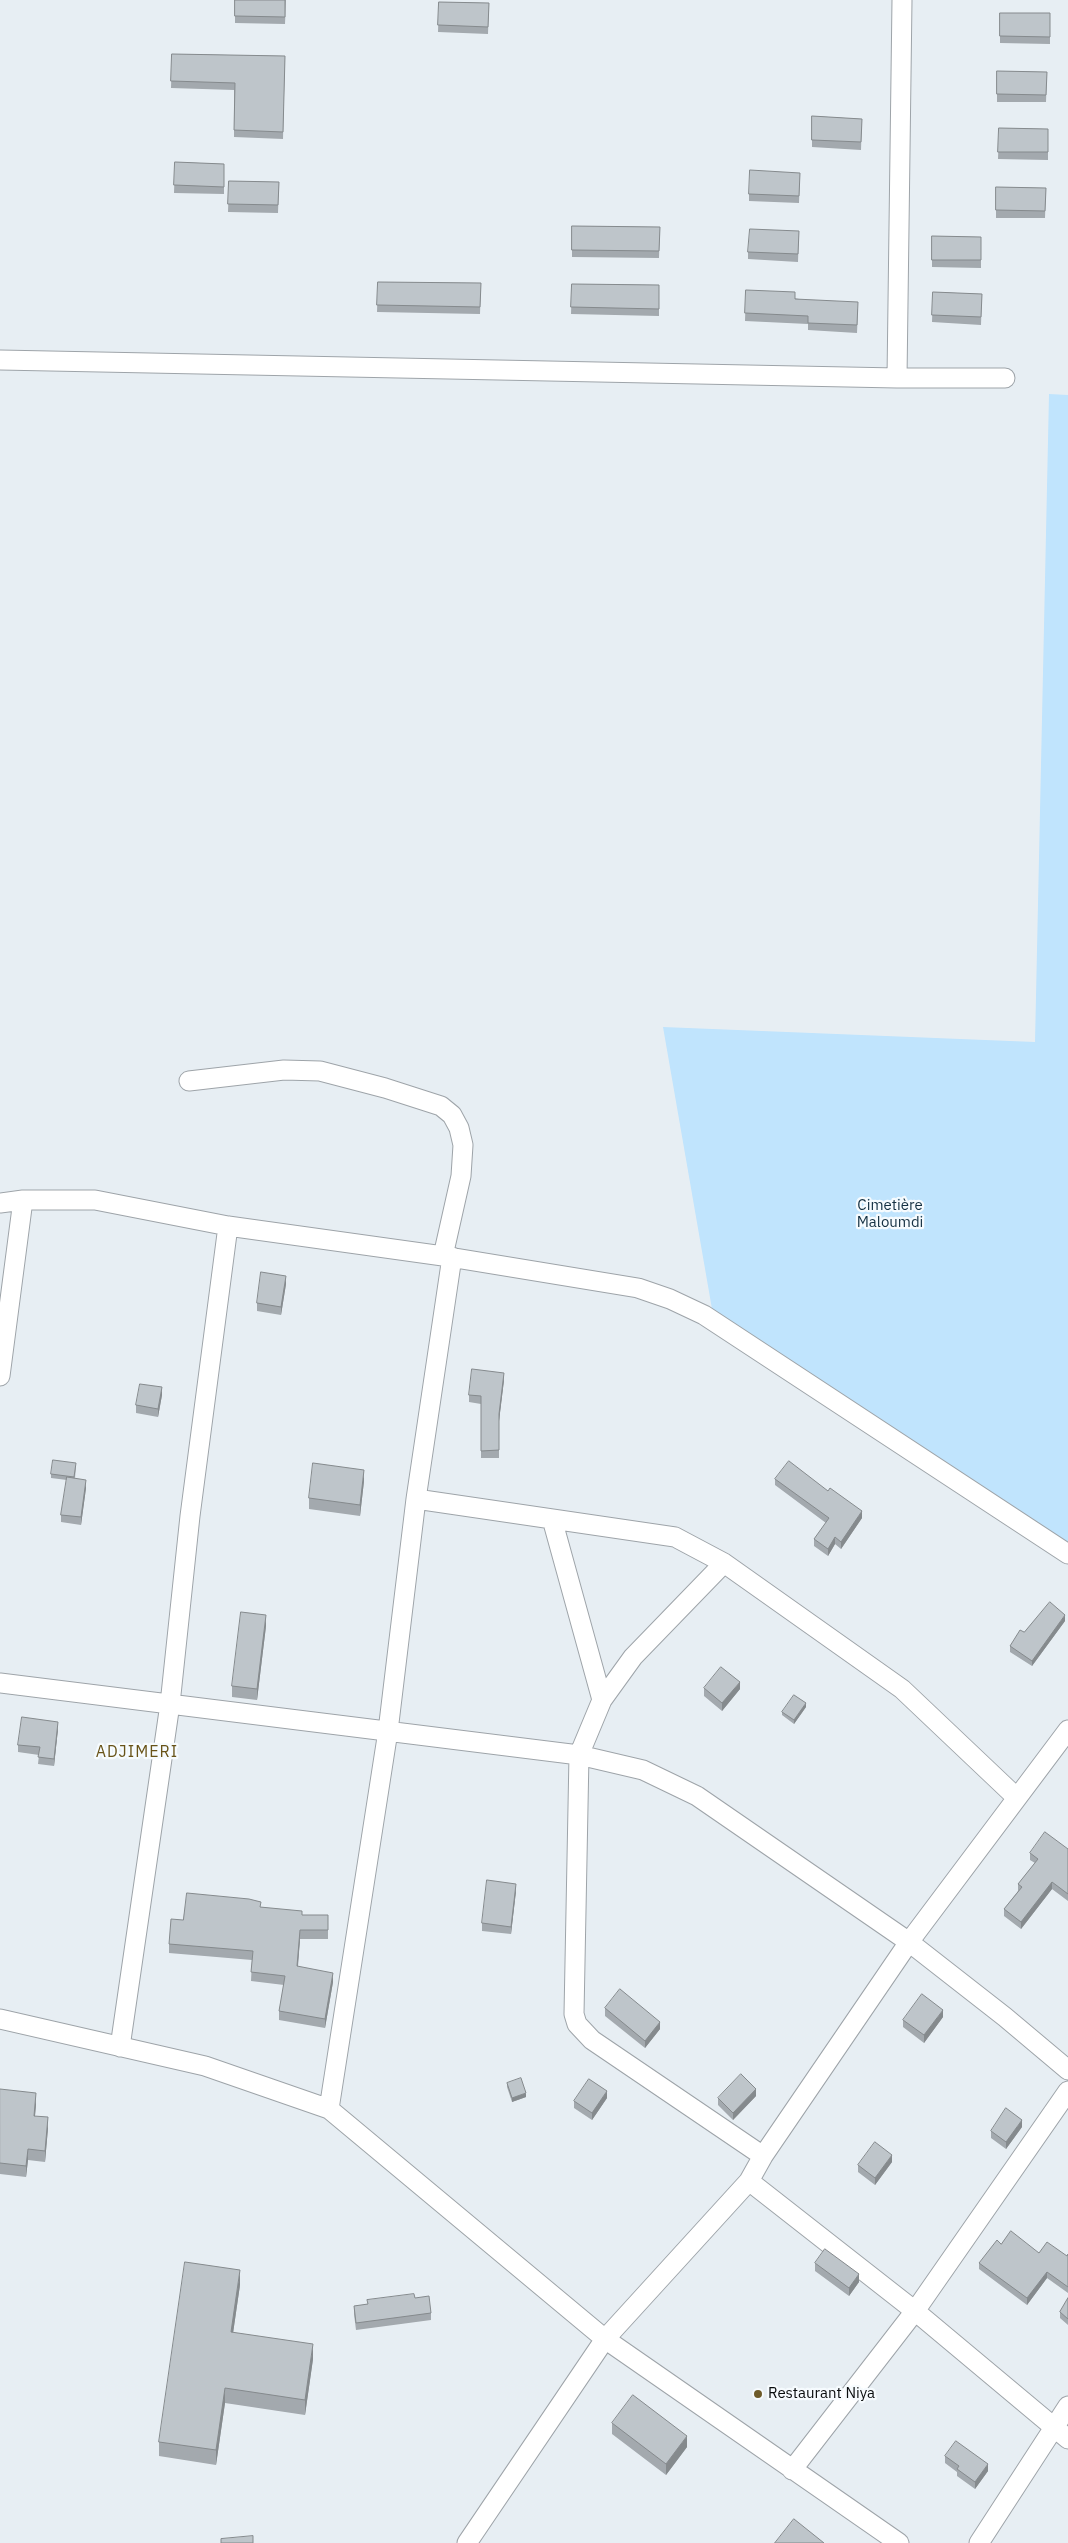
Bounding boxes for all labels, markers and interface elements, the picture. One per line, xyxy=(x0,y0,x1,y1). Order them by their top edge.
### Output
park label: Cimetière Maloumdi xyxy=(857,1197,923,1232)
district label: ADJIMERI xyxy=(95,1742,179,1762)
place label: Restaurant Niya xyxy=(768,2385,875,2403)
marker: Restaurant Niya xyxy=(752,2388,764,2400)

